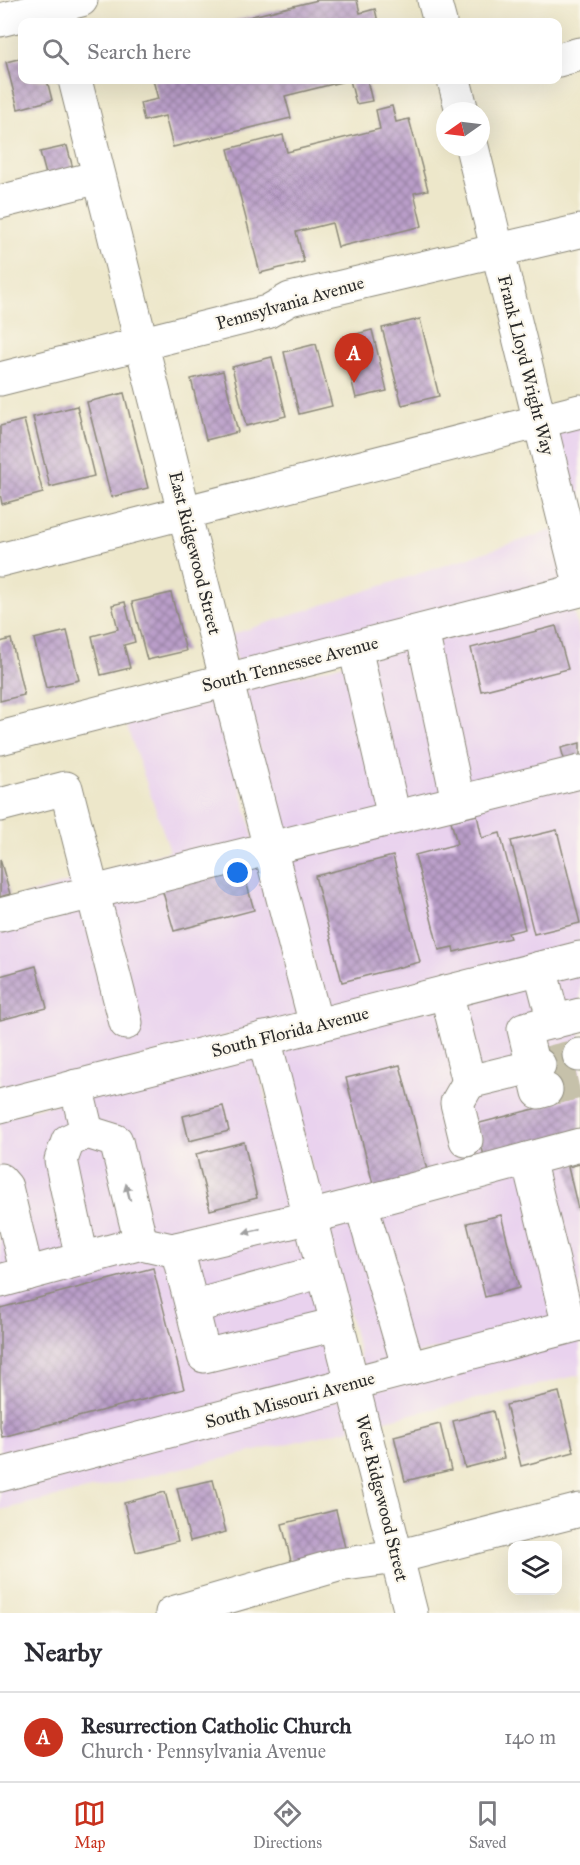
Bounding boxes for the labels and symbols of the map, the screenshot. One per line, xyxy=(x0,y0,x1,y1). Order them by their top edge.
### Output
north arrow xyxy=(436,102,490,156)
street label: Pennsylvania Avenue xyxy=(214,271,366,335)
street label: Frank Lloyd Wright Way xyxy=(492,273,559,458)
pin: A xyxy=(334,334,374,383)
street label: East Ridgewood Street xyxy=(163,469,226,638)
street label: South Tennessee Avenue xyxy=(200,631,380,697)
your location xyxy=(223,858,252,887)
street label: South Florida Avenue xyxy=(209,1002,371,1062)
one-way arrow xyxy=(123,1183,133,1201)
one-way arrow xyxy=(242,1227,261,1236)
street label: South Missouri Avenue xyxy=(203,1367,377,1433)
street label: West Ridgewood Street xyxy=(350,1412,413,1584)

